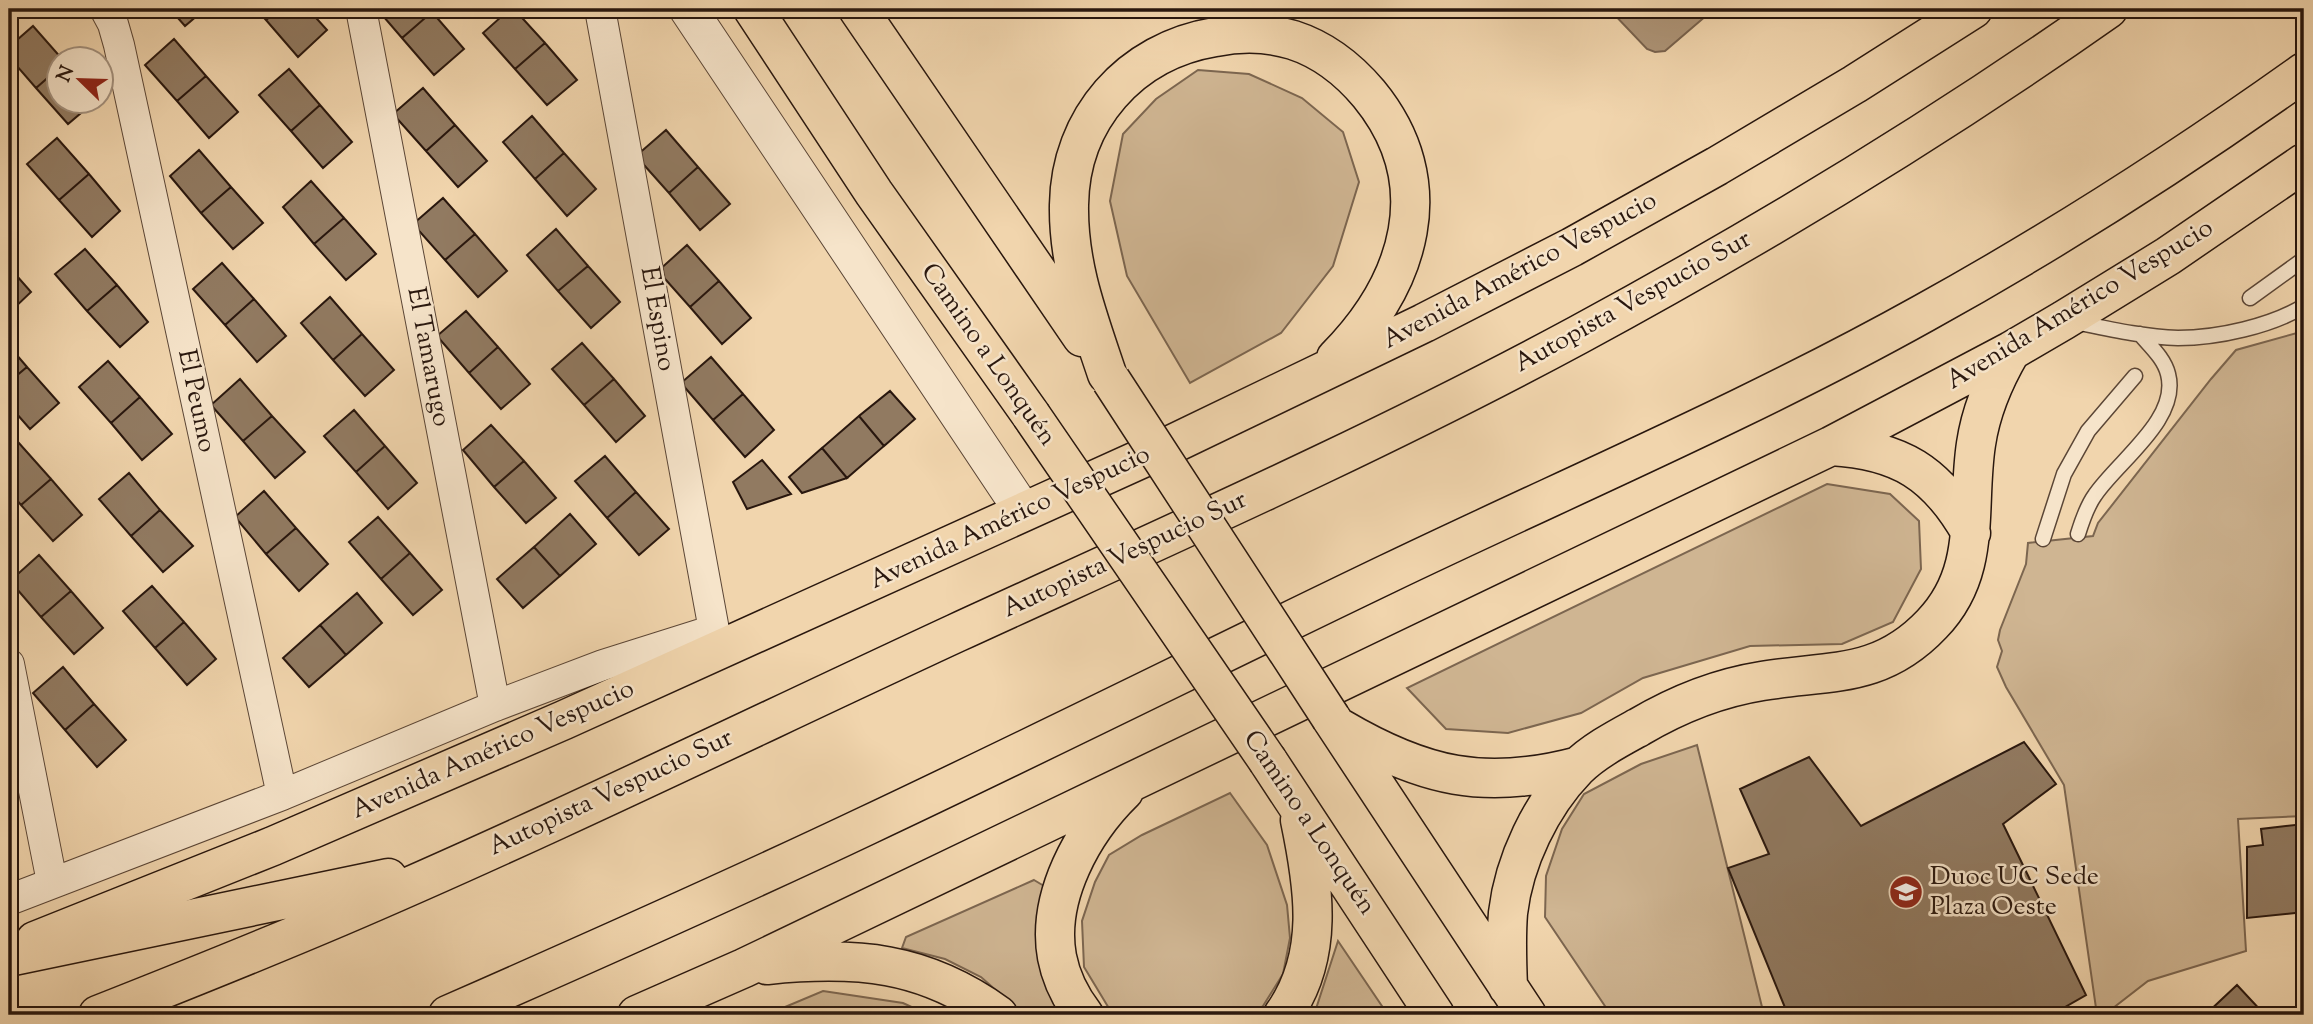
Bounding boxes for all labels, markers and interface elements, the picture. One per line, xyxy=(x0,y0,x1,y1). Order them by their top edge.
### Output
north arrow xyxy=(46,46,116,116)
text: N xyxy=(51,62,82,87)
street label: Avenida Américo Vespucio xyxy=(1376,183,1664,359)
street label: Avenida Américo Vespucio xyxy=(1939,210,2221,400)
street label: Autopista Vespucio Sur xyxy=(1508,221,1758,383)
street label: Camino a Lonquén xyxy=(911,256,1065,454)
street label: El Espino xyxy=(630,264,684,374)
street label: El Tamarugo xyxy=(396,284,460,430)
street label: El Peumo xyxy=(167,346,225,456)
street label: Avenida Américo Vespucio xyxy=(864,437,1156,599)
street label: Autopista Vespucio Sur xyxy=(997,482,1253,628)
street label: Avenida Américo Vespucio xyxy=(346,671,640,829)
street label: Autopista Vespucio Sur xyxy=(483,720,739,866)
street label: Camino a Lonquén xyxy=(1233,723,1385,923)
place label: Duoc UC Sede Plaza Oeste xyxy=(1930,859,2099,926)
school or university icon: Duoc UC Sede Plaza Oeste xyxy=(1887,873,1925,911)

